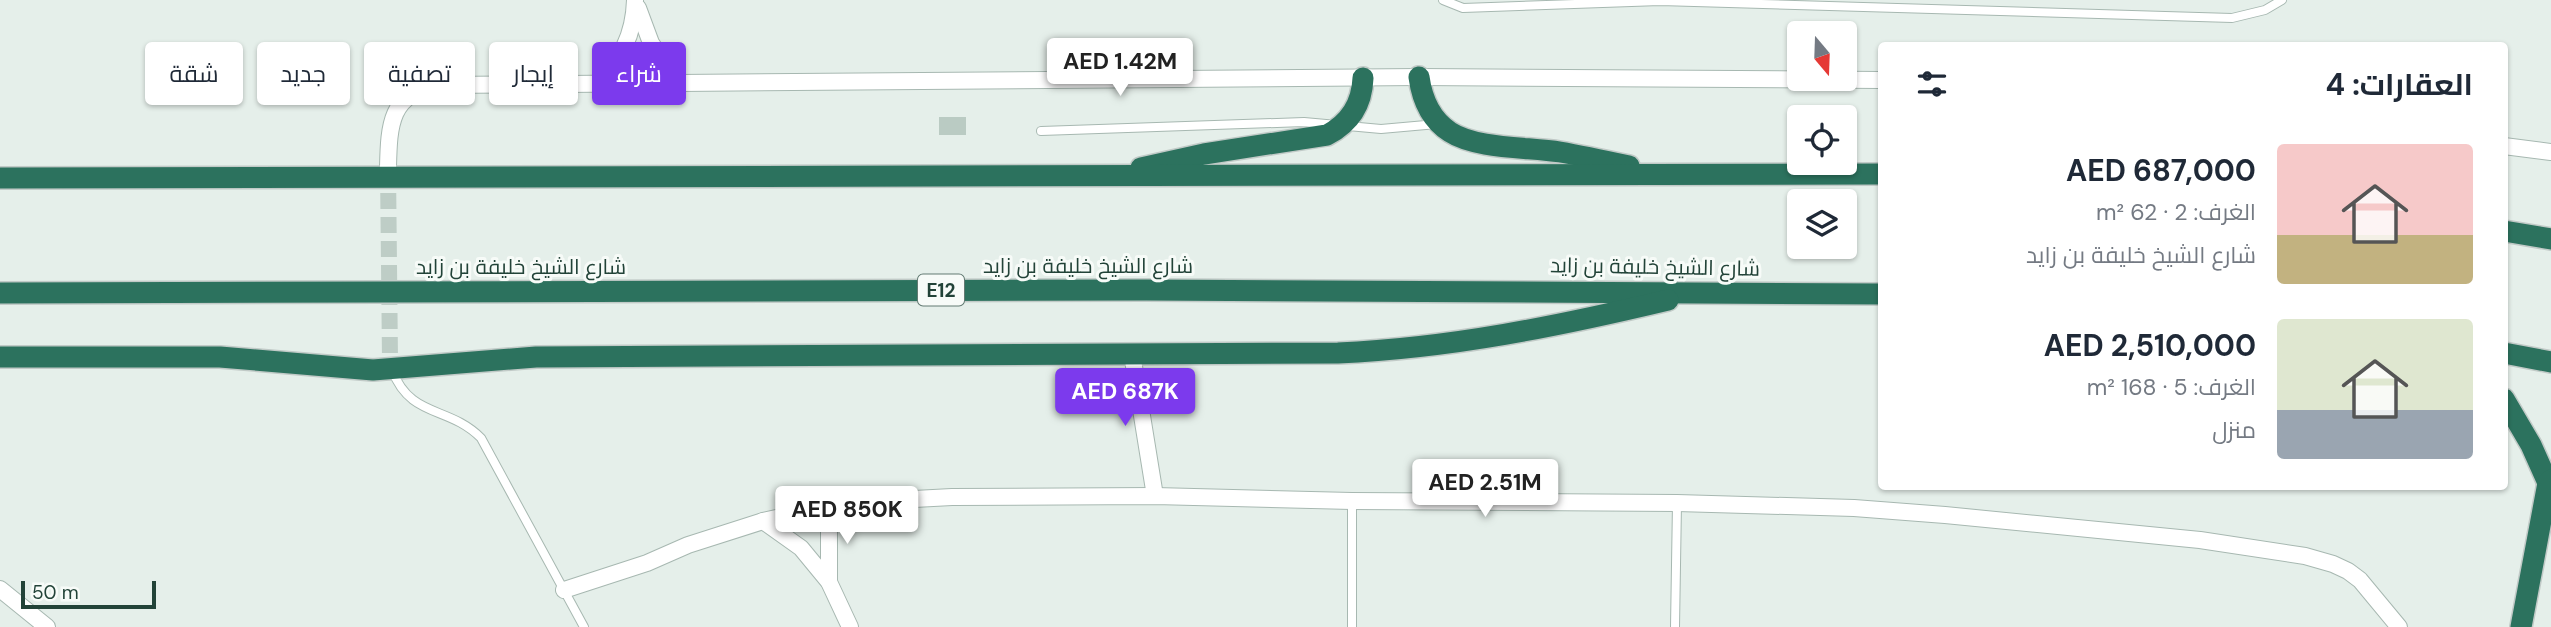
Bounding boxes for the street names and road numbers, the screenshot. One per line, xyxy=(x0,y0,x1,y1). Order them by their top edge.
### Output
street label: شارع الشيخ خليفة بن زايد xyxy=(1550,251,1760,283)
street label: شارع الشيخ خليفة بن زايد xyxy=(983,252,1193,280)
street label: شارع الشيخ خليفة بن زايد xyxy=(416,253,626,281)
road number: E12 xyxy=(918,274,964,306)

